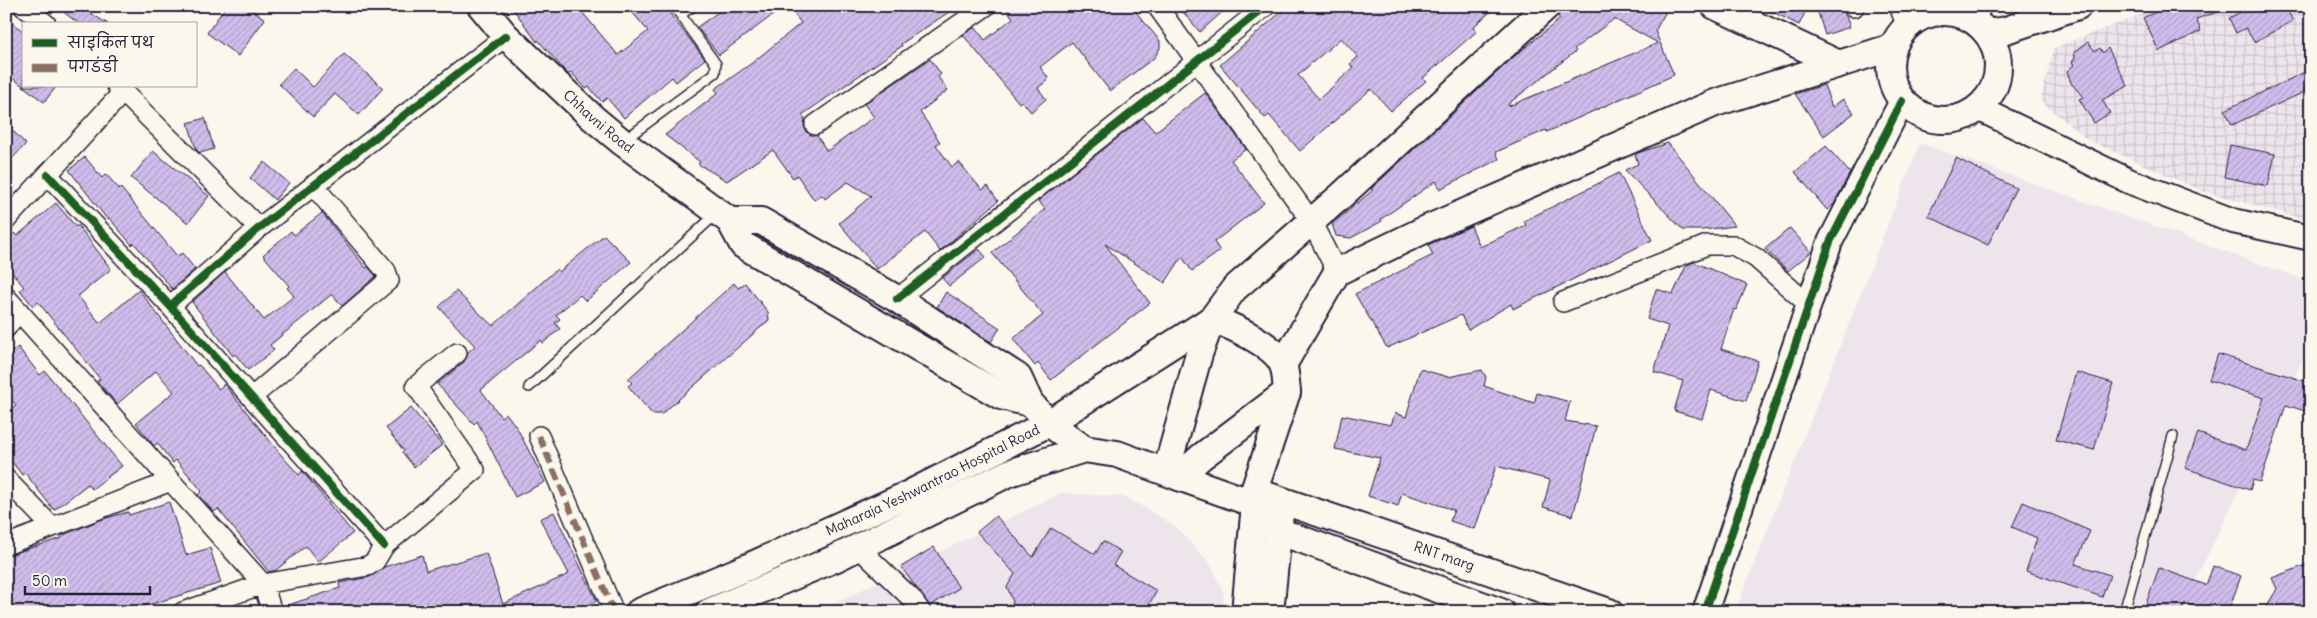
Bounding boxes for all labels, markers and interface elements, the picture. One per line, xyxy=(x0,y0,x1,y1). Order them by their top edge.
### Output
legend xyxy=(22,22,198,88)
text: साइकिल पथ xyxy=(67,31,155,52)
text: पगडंडी xyxy=(67,55,118,76)
street label: Chhavni Road xyxy=(560,86,637,157)
street label: Maharaja Yeshwantrao Hospital Road xyxy=(823,420,1043,540)
street label: RNT marg xyxy=(1412,537,1477,575)
scale bar xyxy=(25,563,150,595)
text: 50 m xyxy=(32,571,67,590)

